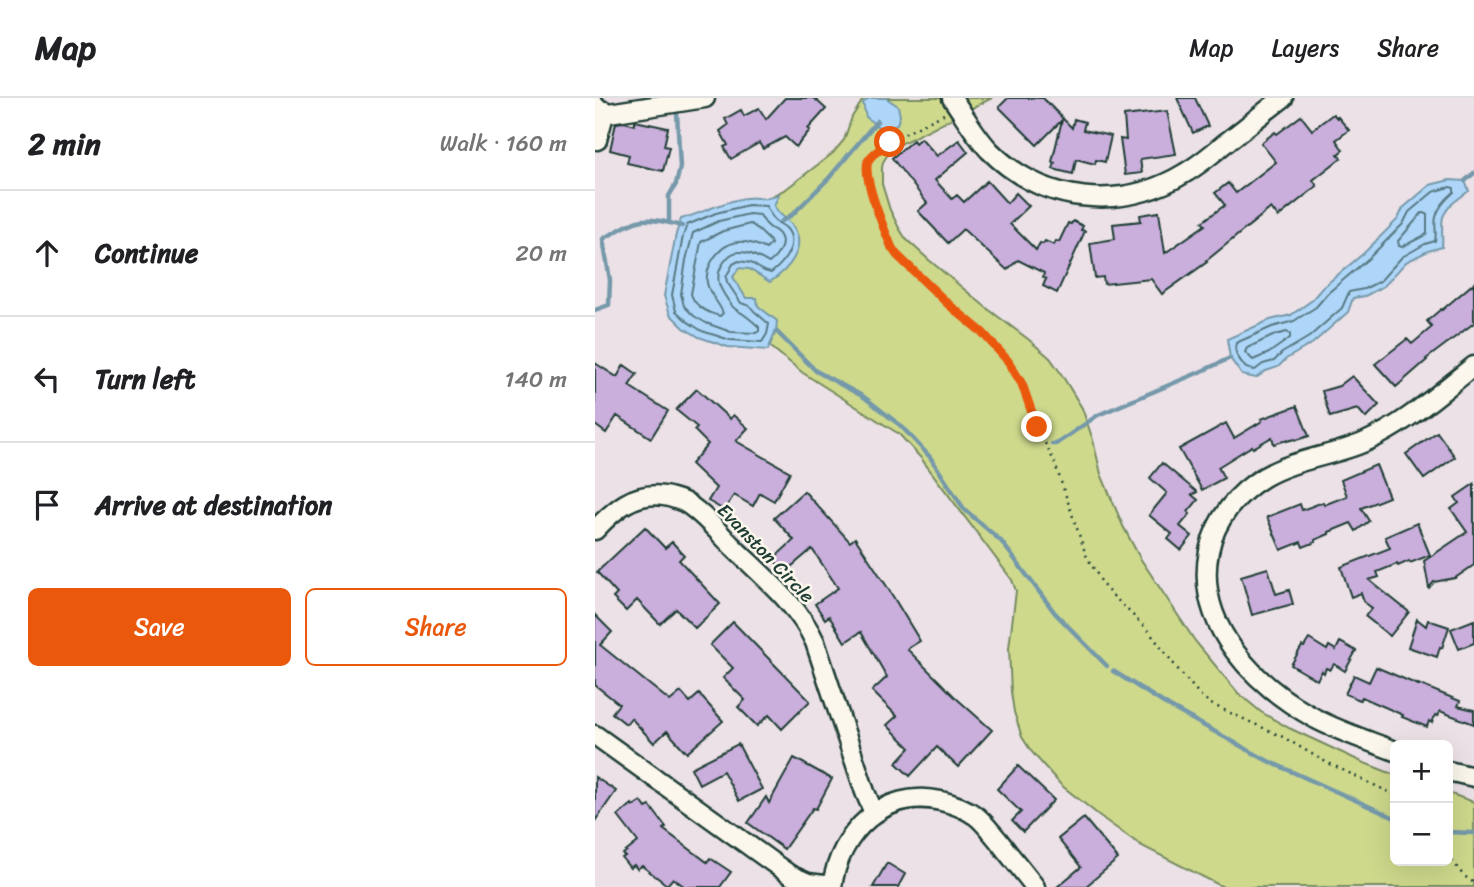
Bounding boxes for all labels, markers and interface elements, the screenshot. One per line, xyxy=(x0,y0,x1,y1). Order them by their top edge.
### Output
text: Map xyxy=(35,19,96,77)
text: Map xyxy=(1189,27,1234,69)
text: Layers xyxy=(1272,27,1339,69)
text: Share xyxy=(1377,27,1439,69)
text: 2 min xyxy=(28,117,101,171)
text: Walk · 160 m xyxy=(440,123,567,164)
route start xyxy=(874,126,905,157)
text: Continue xyxy=(95,230,198,276)
text: 20 m xyxy=(516,233,567,274)
icon: ahead xyxy=(28,234,66,272)
text: Turn left xyxy=(95,356,195,402)
text: 140 m xyxy=(505,359,567,400)
icon: left xyxy=(28,360,66,398)
route end xyxy=(1021,411,1052,442)
text: Arrive at destination xyxy=(95,482,332,528)
icon: arrive xyxy=(28,486,66,524)
street label: Evanston Circle xyxy=(709,495,823,611)
button: Save xyxy=(28,588,291,666)
button: Share xyxy=(305,588,567,666)
map controls xyxy=(1390,740,1453,866)
button: + xyxy=(1390,740,1453,803)
button: − xyxy=(1390,803,1453,866)

